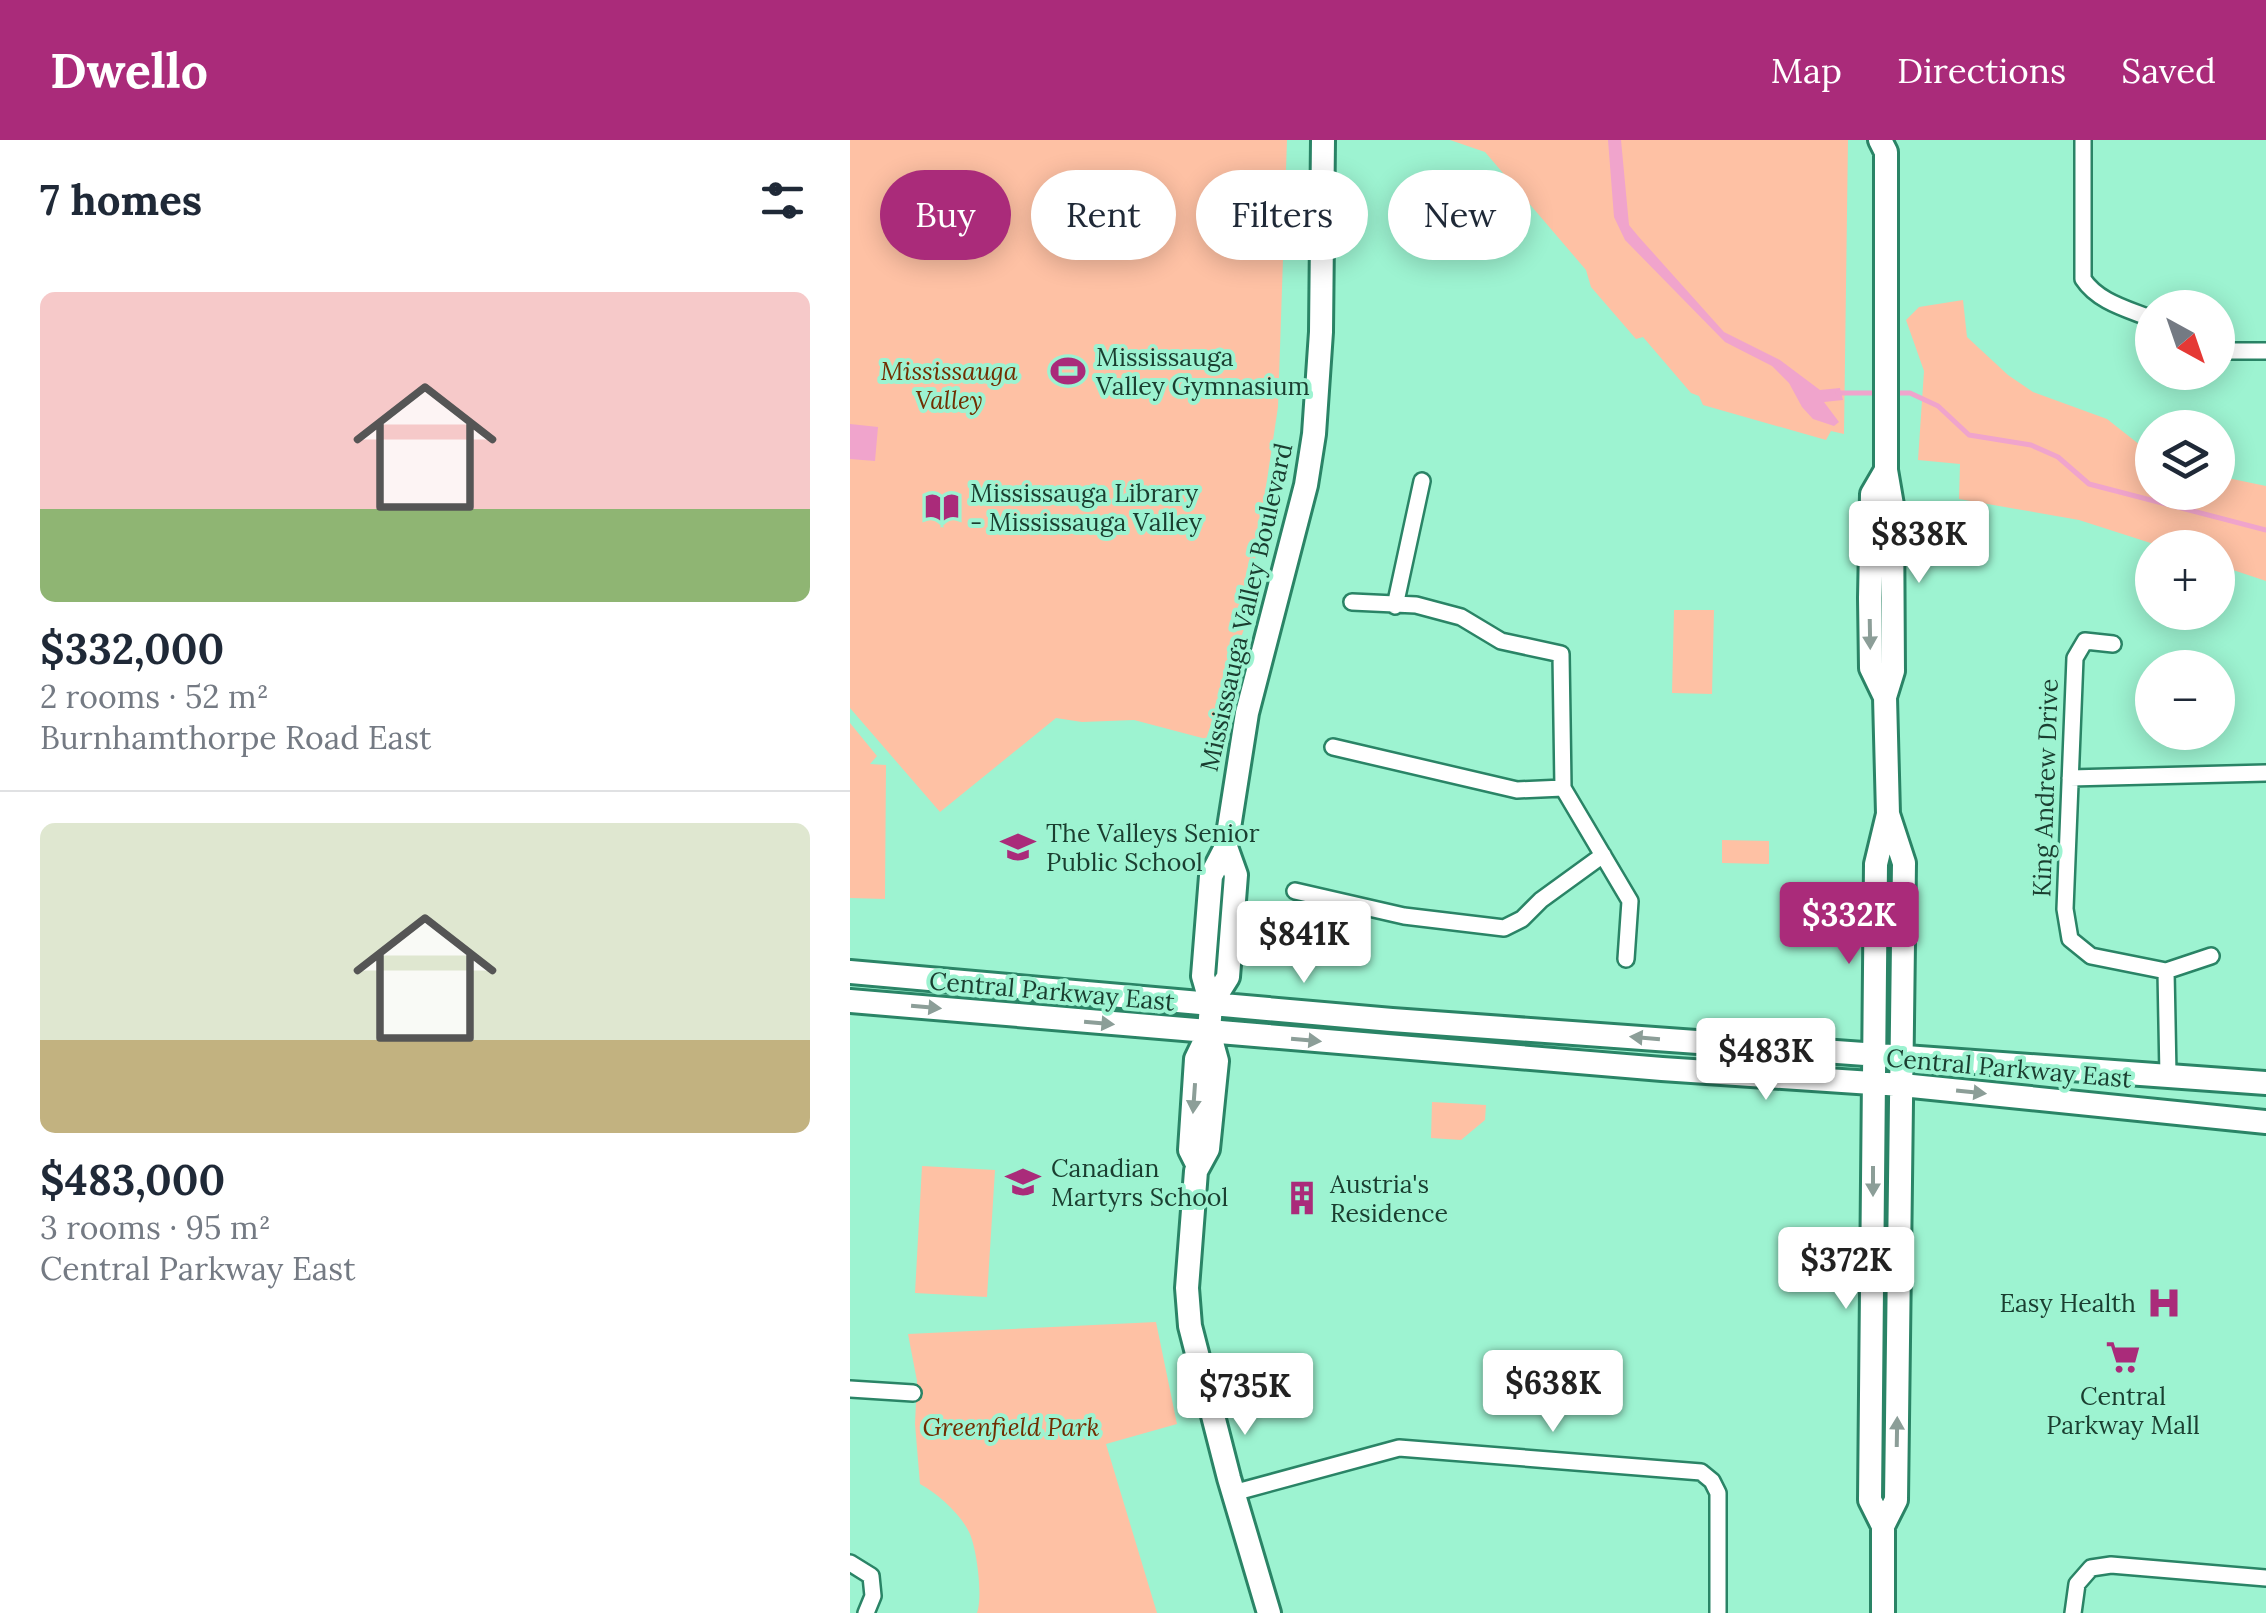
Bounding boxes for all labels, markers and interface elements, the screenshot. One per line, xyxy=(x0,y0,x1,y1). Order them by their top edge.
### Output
text: Dwello xyxy=(50,40,208,101)
text: Map xyxy=(1771,48,1842,93)
text: Directions xyxy=(1897,48,2066,93)
text: Saved xyxy=(2121,48,2216,93)
chip: Buy xyxy=(880,170,1011,260)
chip: Rent xyxy=(1031,170,1176,260)
chip: Filters xyxy=(1196,170,1368,260)
chip: New xyxy=(1388,170,1531,260)
text: 7 homes xyxy=(40,173,202,227)
icon: filters xyxy=(755,173,810,228)
north arrow xyxy=(2135,290,2235,390)
map controls xyxy=(2135,290,2235,750)
place label: Mississauga Valley Gymnasium xyxy=(1095,341,1310,402)
sports icon: Mississauga Valley Gymnasium xyxy=(1049,352,1087,390)
park label: Mississauga Valley xyxy=(881,355,1018,416)
icon: home xyxy=(335,357,515,537)
button: layers xyxy=(2135,410,2235,510)
street label: Mississauga Valley Boulevard xyxy=(1193,440,1299,774)
place label: Mississauga Library - Mississauga Valley xyxy=(970,477,1203,538)
library icon: Mississauga Library - Mississauga Valley xyxy=(923,488,961,526)
pin: $838K xyxy=(1849,501,1989,586)
text: $838K xyxy=(1871,513,1967,554)
button: + xyxy=(2135,530,2235,630)
one-way arrow xyxy=(1863,619,1879,650)
text: $332,000 xyxy=(40,622,224,676)
button: − xyxy=(2135,650,2235,750)
text: 2 rooms · 52 m² xyxy=(40,676,269,717)
street label: King Andrew Drive xyxy=(2025,678,2065,898)
text: Burnhamthorpe Road East xyxy=(40,717,431,758)
place label: The Valleys Senior Public School xyxy=(1046,817,1260,878)
school or university icon: The Valleys Senior Public School xyxy=(999,828,1037,866)
pin: $332K xyxy=(1779,882,1919,967)
icon: home xyxy=(335,888,515,1068)
text: $332K xyxy=(1802,894,1896,935)
pin: $841K xyxy=(1234,901,1374,986)
text: $841K xyxy=(1259,913,1349,954)
street label: Central Parkway East xyxy=(928,964,1176,1018)
one-way arrow xyxy=(910,1000,942,1016)
one-way arrow xyxy=(1083,1015,1115,1031)
pin: $483K xyxy=(1696,1018,1836,1103)
one-way arrow xyxy=(1629,1030,1661,1046)
text: $483K xyxy=(1718,1030,1814,1071)
one-way arrow xyxy=(1291,1032,1323,1048)
street label: Central Parkway East xyxy=(1885,1041,2133,1095)
one-way arrow xyxy=(1185,1082,1201,1114)
one-way arrow xyxy=(1956,1084,1987,1100)
place label: Canadian Martyrs School xyxy=(1051,1152,1228,1213)
text: $483,000 xyxy=(40,1153,225,1207)
school or university icon: Canadian Martyrs School xyxy=(1004,1163,1042,1201)
one-way arrow xyxy=(1865,1166,1881,1198)
place label: Austria's Residence xyxy=(1329,1168,1448,1229)
building icon: Austria's Residence xyxy=(1283,1179,1321,1217)
text: 3 rooms · 95 m² xyxy=(40,1207,271,1248)
pin: $372K xyxy=(1776,1227,1916,1312)
text: $372K xyxy=(1800,1239,1892,1280)
text: Central Parkway East xyxy=(40,1248,356,1289)
hospital icon: Easy Health xyxy=(2145,1284,2183,1322)
place label: Easy Health xyxy=(1999,1287,2136,1319)
supermarket icon: Central Parkway Mall xyxy=(2104,1338,2142,1376)
pin: $638K xyxy=(1483,1350,1623,1435)
pin: $735K xyxy=(1175,1353,1315,1438)
text: $638K xyxy=(1505,1362,1601,1403)
text: $735K xyxy=(1199,1365,1291,1406)
place label: Central Parkway Mall xyxy=(2046,1380,2200,1441)
park label: Greenfield Park xyxy=(922,1411,1100,1443)
one-way arrow xyxy=(1889,1415,1905,1447)

